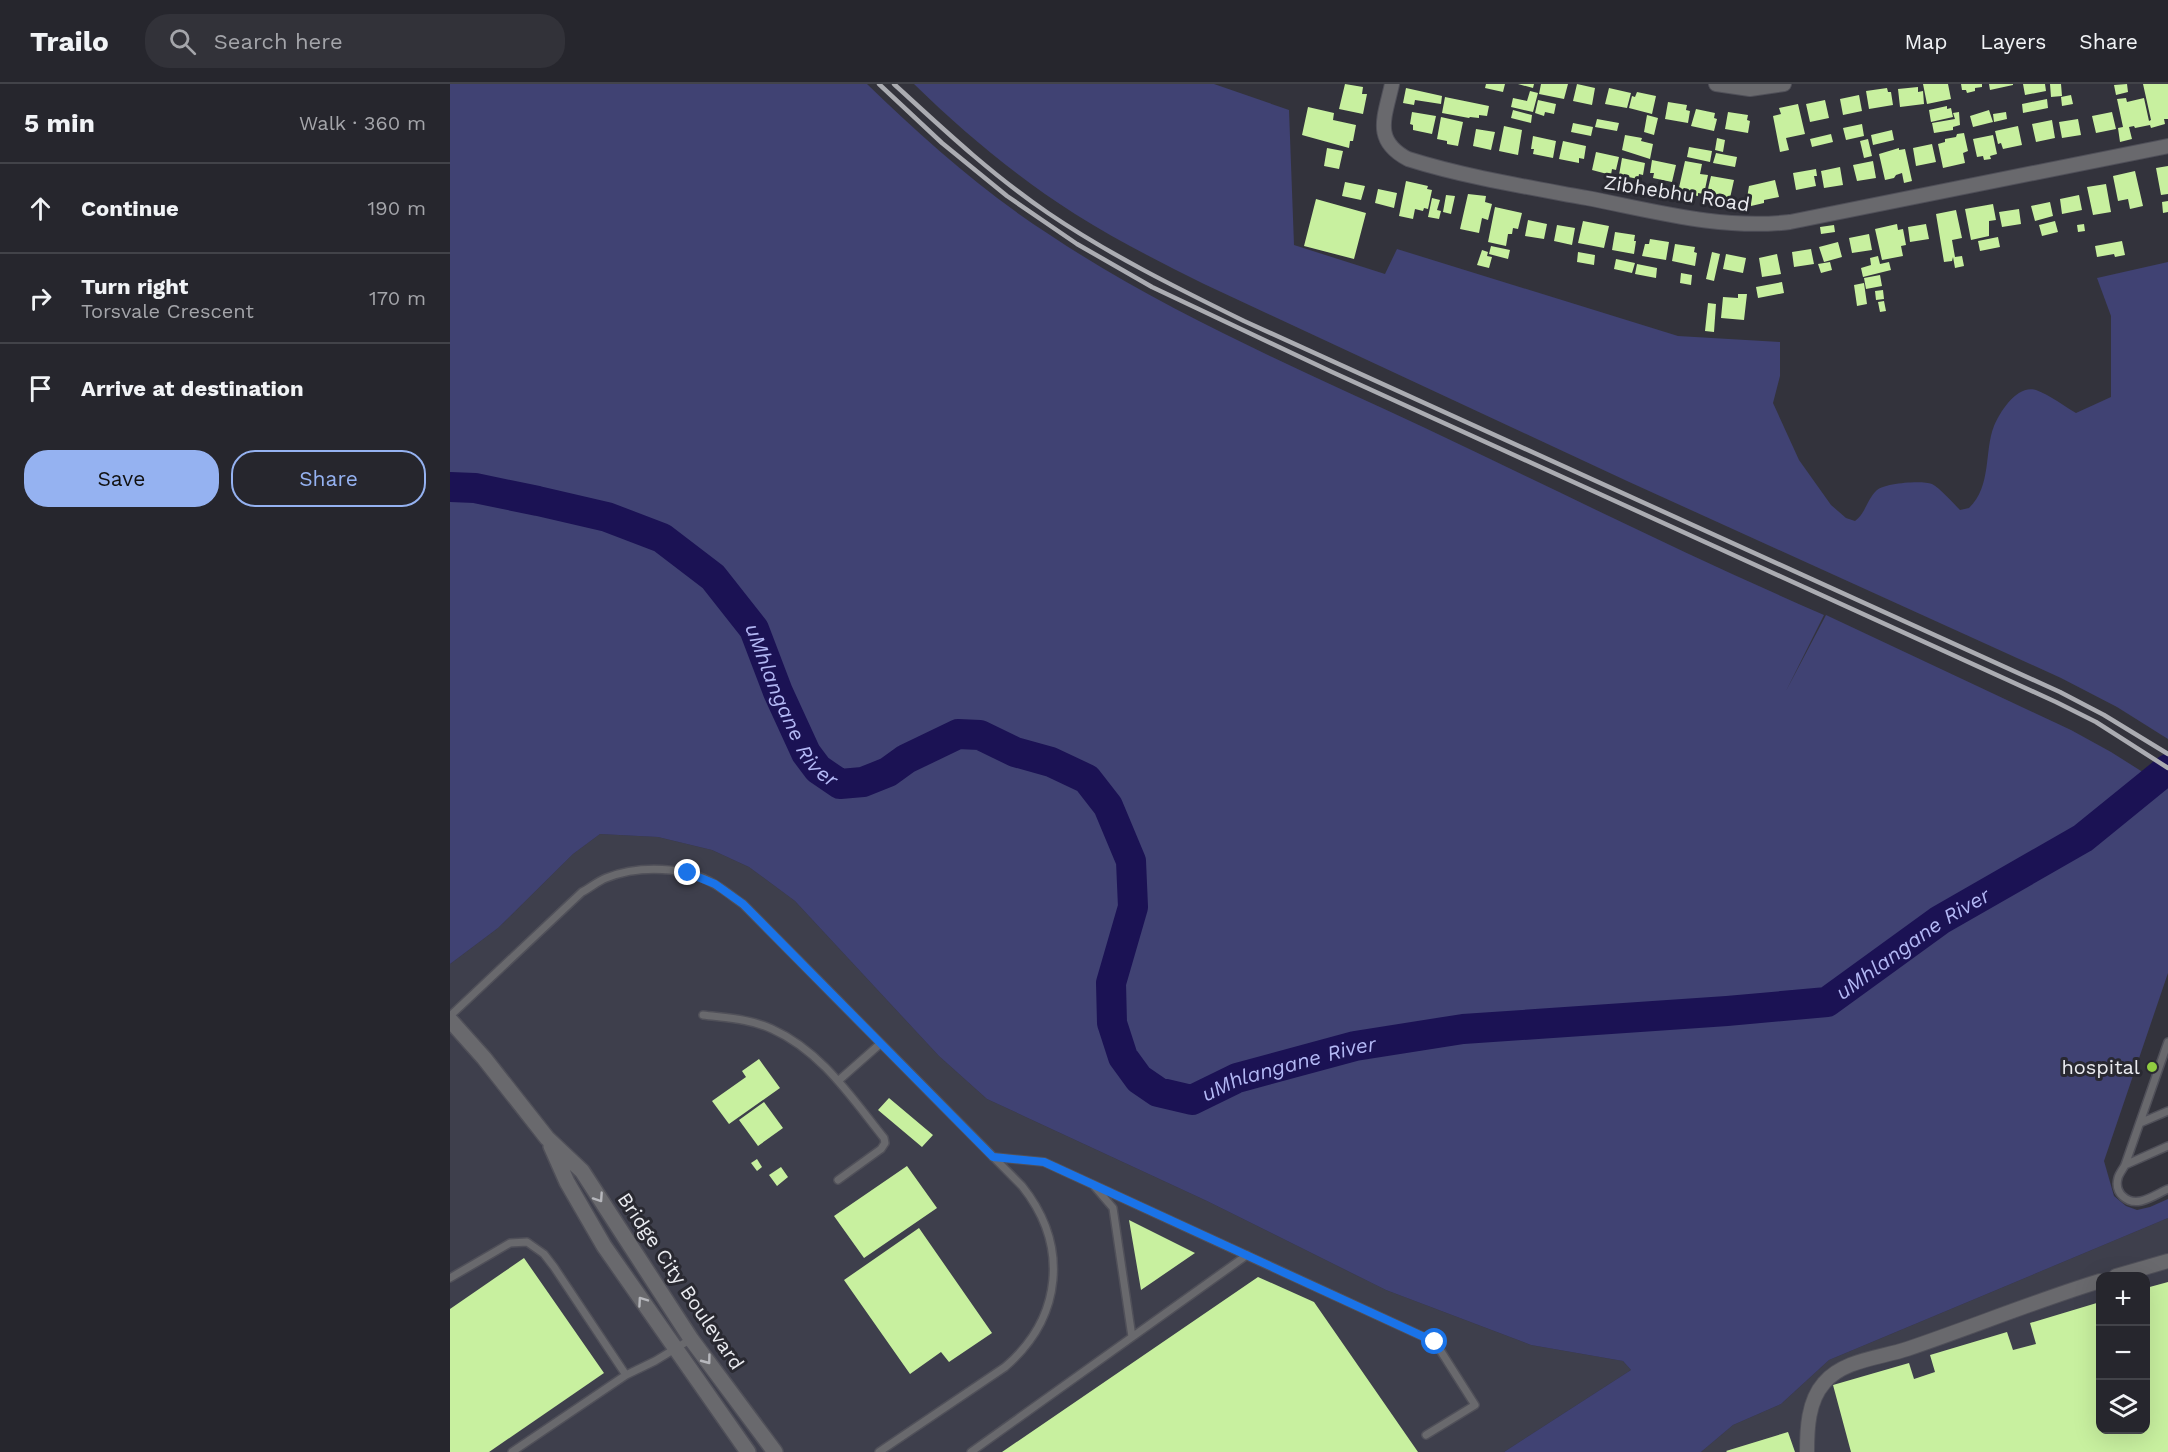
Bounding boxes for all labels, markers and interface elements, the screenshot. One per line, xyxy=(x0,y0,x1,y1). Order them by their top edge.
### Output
search box xyxy=(145,14,565,68)
text: Trailo xyxy=(30,25,109,58)
icon: search xyxy=(166,25,199,58)
text: Search here xyxy=(214,29,343,54)
text: Map xyxy=(1904,29,1947,54)
text: Layers xyxy=(1980,29,2046,54)
text: Share xyxy=(2079,29,2138,54)
text: 5 min xyxy=(24,108,95,138)
text: Walk · 360 m xyxy=(299,111,426,135)
street label: Zibhebhu Road xyxy=(1602,170,1752,216)
icon: ahead xyxy=(24,192,57,225)
text: Continue xyxy=(81,196,179,221)
text: 190 m xyxy=(368,196,426,220)
text: Turn right xyxy=(81,274,188,299)
icon: right xyxy=(24,282,57,315)
text: 170 m xyxy=(369,286,426,310)
text: Torsvale Crescent xyxy=(81,299,254,323)
icon: arrive xyxy=(24,372,57,405)
text: Arrive at destination xyxy=(81,376,304,401)
button: Save xyxy=(24,450,219,507)
button: Share xyxy=(231,450,426,507)
water label: uMhlangane River xyxy=(740,620,844,792)
route end xyxy=(674,859,700,885)
water label: uMhlangane River xyxy=(1830,881,1994,1004)
water label: uMhlangane River xyxy=(1197,1030,1378,1106)
place label: hospital xyxy=(2061,1055,2140,1079)
marker: hospital xyxy=(2145,1060,2159,1074)
street label: Bridge City Boulevard xyxy=(613,1188,749,1374)
one-way arrow xyxy=(592,1191,603,1202)
map controls xyxy=(2096,1272,2150,1434)
button: + xyxy=(2096,1272,2150,1326)
one-way arrow xyxy=(638,1297,649,1308)
button: − xyxy=(2096,1326,2150,1380)
route start xyxy=(1421,1328,1447,1354)
one-way arrow xyxy=(700,1354,711,1365)
button: layers xyxy=(2096,1380,2150,1434)

